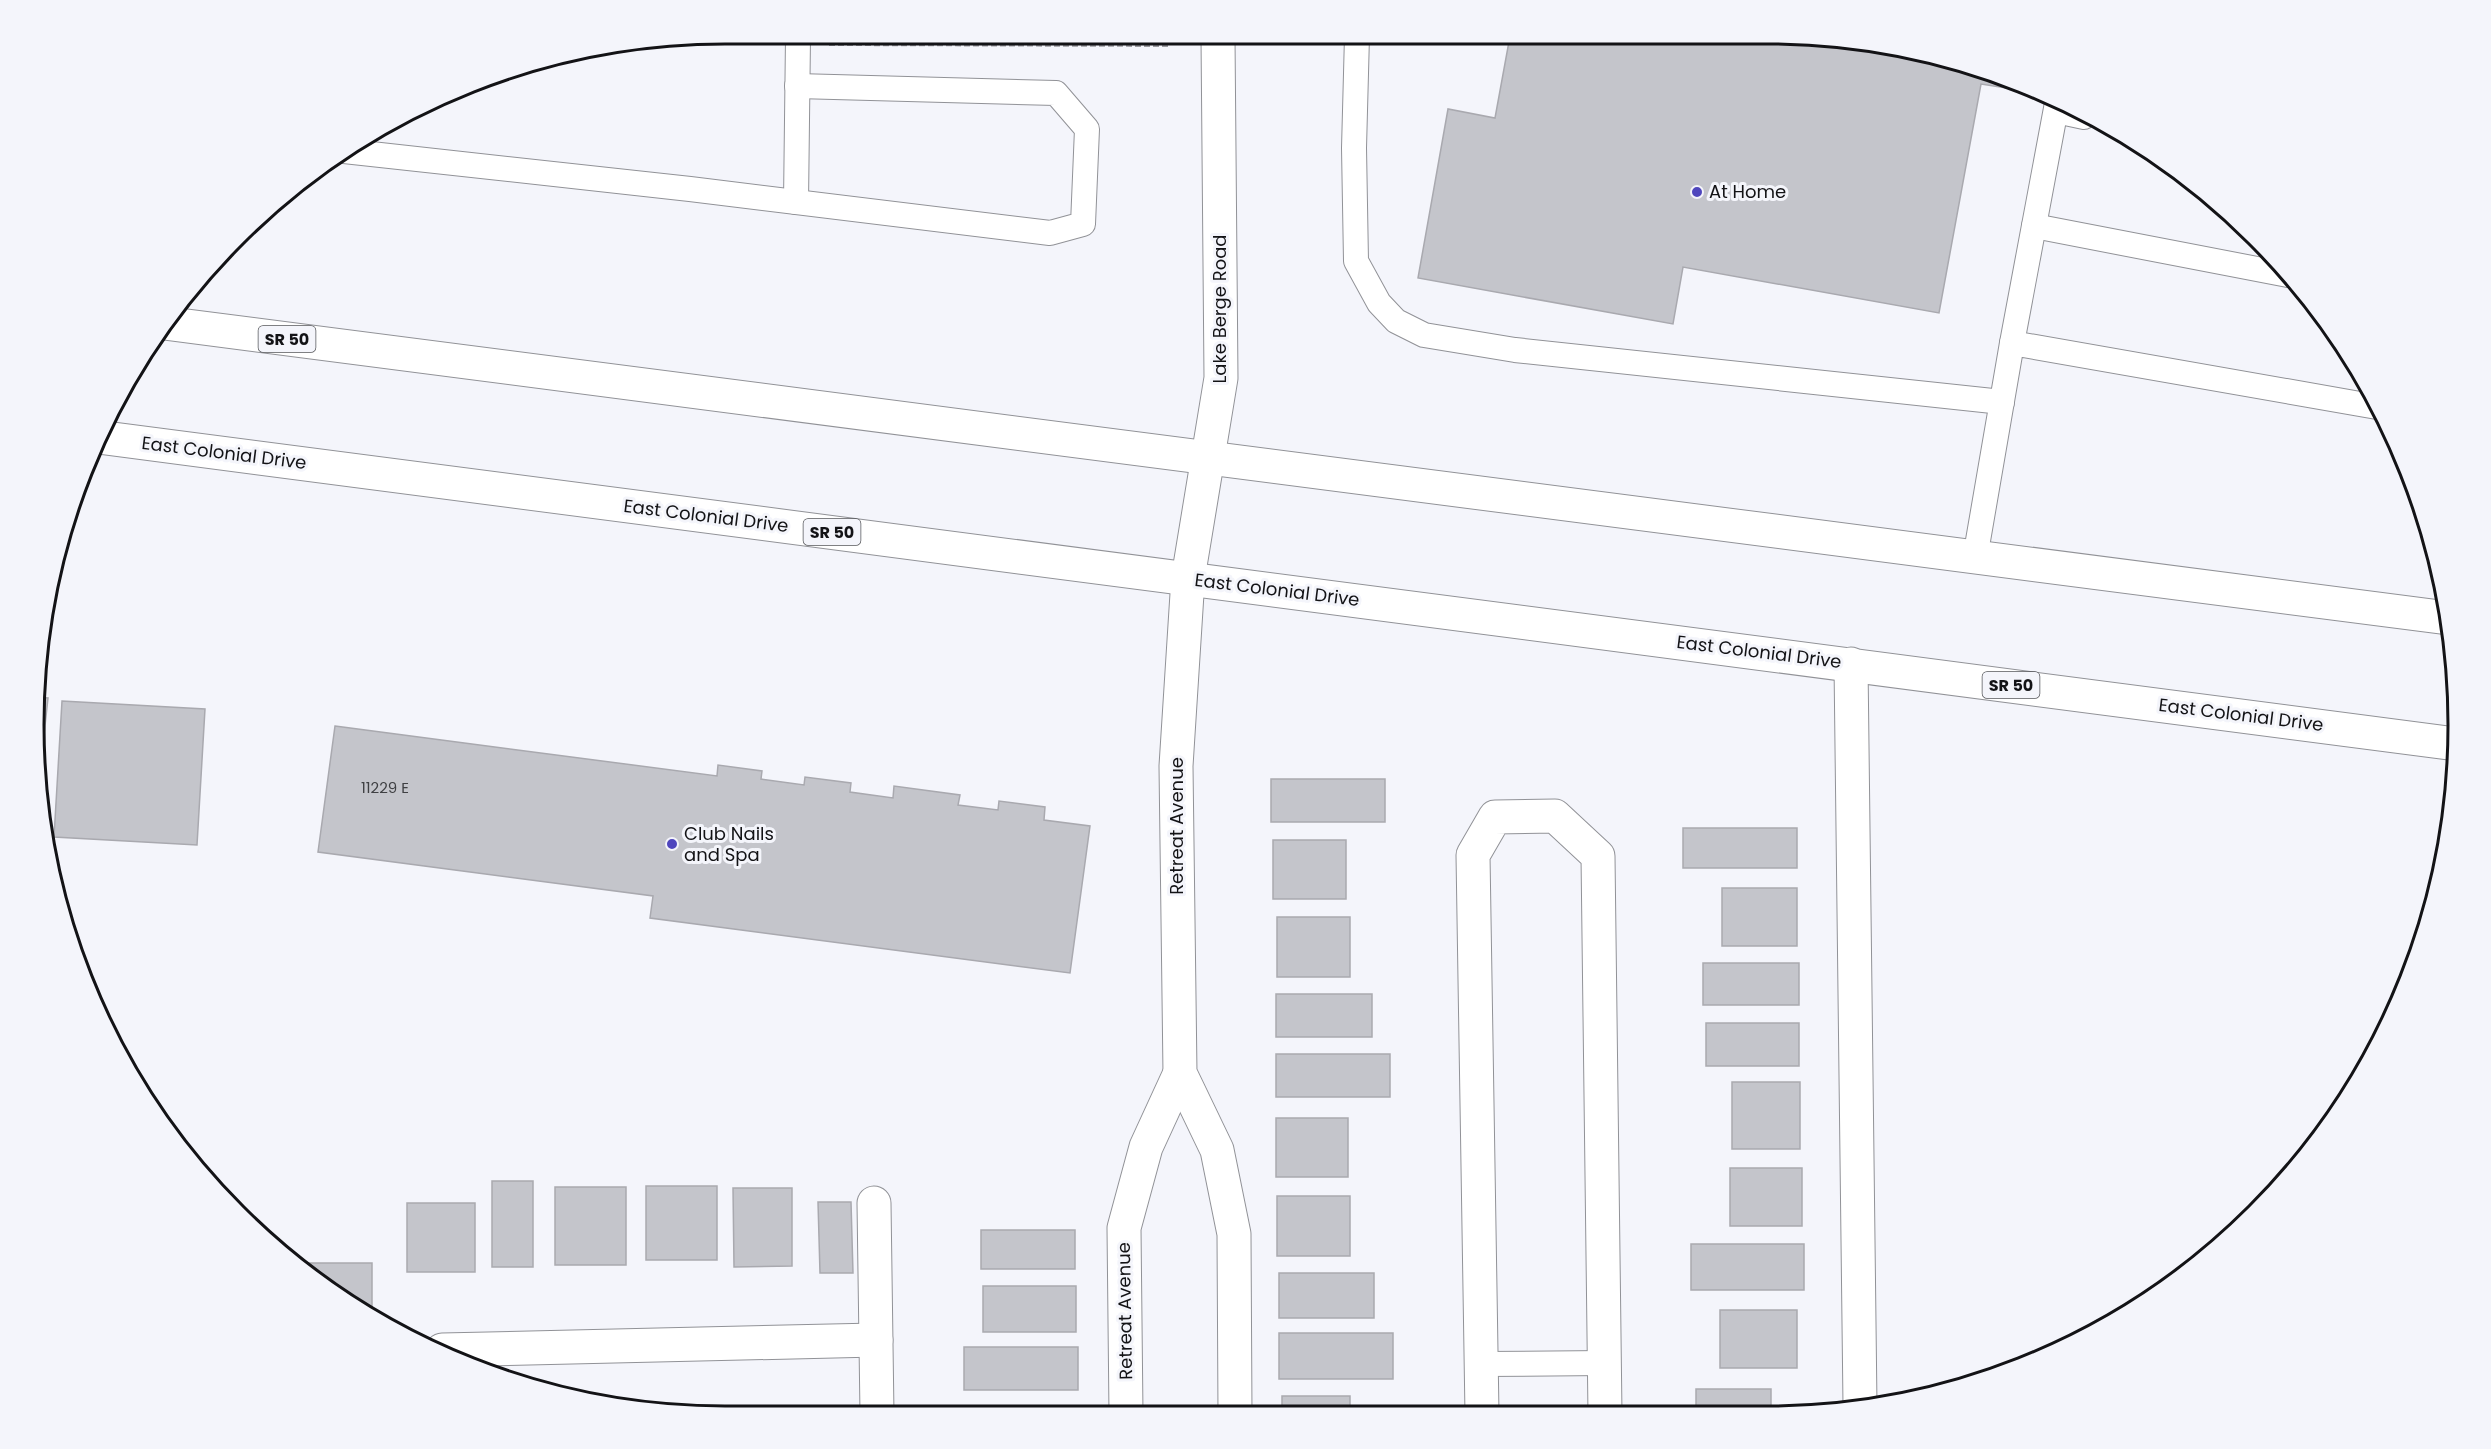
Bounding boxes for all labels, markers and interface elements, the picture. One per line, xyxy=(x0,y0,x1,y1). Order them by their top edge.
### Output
place label: At Home xyxy=(1709,179,1786,204)
marker: At Home xyxy=(1690,185,1704,199)
street label: Lake Berge Road xyxy=(1207,234,1232,384)
road number: SR 50 xyxy=(258,326,316,352)
street label: East Colonial Drive xyxy=(140,430,308,475)
street label: East Colonial Drive xyxy=(622,493,790,538)
road number: SR 50 xyxy=(804,519,860,545)
street label: East Colonial Drive xyxy=(1193,567,1361,612)
street label: East Colonial Drive xyxy=(1675,629,1843,674)
road number: SR 50 xyxy=(1982,672,2040,698)
street label: East Colonial Drive xyxy=(2157,692,2325,737)
street label: Retreat Avenue xyxy=(1164,757,1189,895)
house number: 11229 E xyxy=(361,777,409,798)
place label: Club Nails and Spa xyxy=(684,821,774,867)
marker: Club Nails and Spa xyxy=(665,837,679,851)
street label: Retreat Avenue xyxy=(1111,1242,1138,1380)

